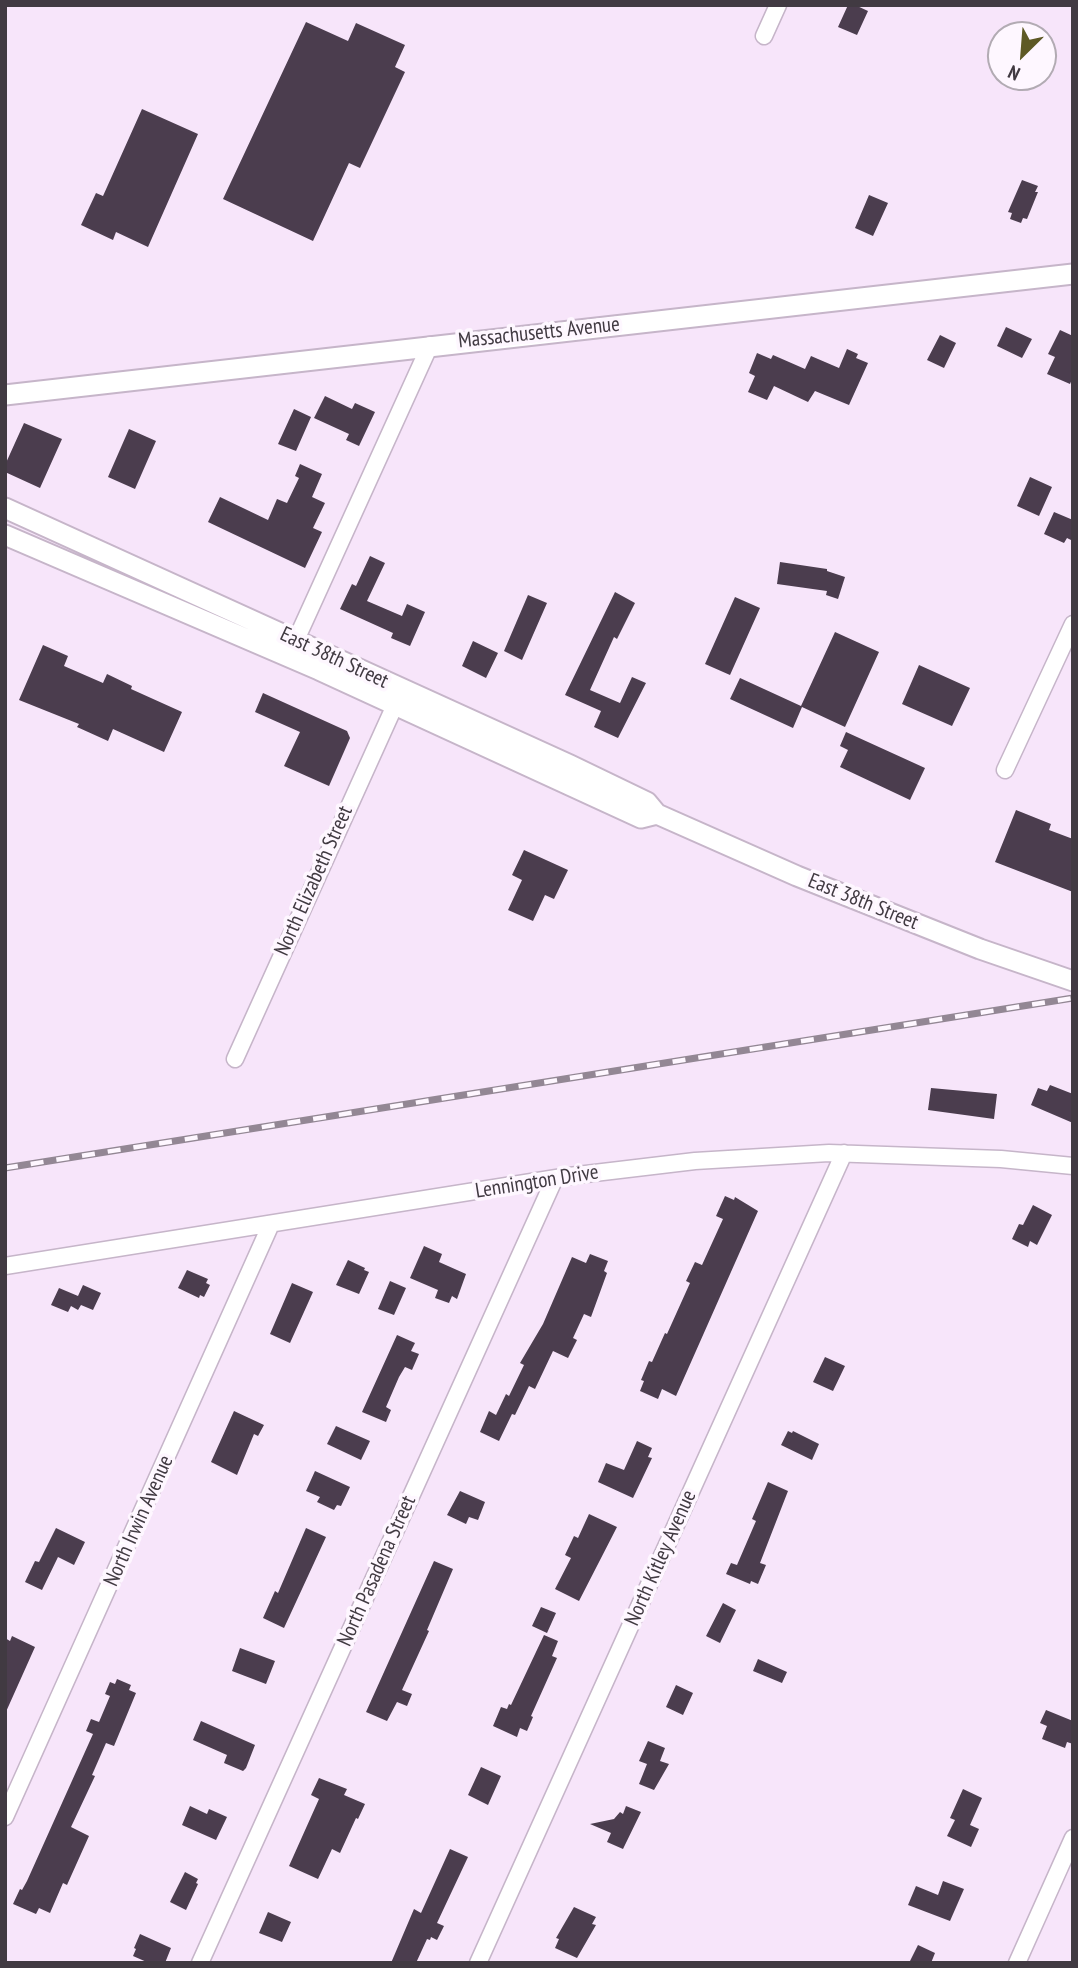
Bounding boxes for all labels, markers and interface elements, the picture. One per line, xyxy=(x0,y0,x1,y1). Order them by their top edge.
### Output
north arrow xyxy=(987,21,1057,91)
text: N xyxy=(1004,60,1024,86)
street label: Massachusetts Avenue xyxy=(457,312,621,354)
street label: East 38th Street xyxy=(276,622,392,694)
street label: North Elizabeth Street xyxy=(270,802,358,960)
street label: East 38th Street xyxy=(804,868,922,936)
street label: Lennington Drive xyxy=(474,1160,600,1204)
street label: North Irwin Avenue xyxy=(99,1452,179,1590)
street label: North Kitley Avenue xyxy=(620,1486,702,1630)
street label: North Pasadena Street xyxy=(333,1492,421,1650)

